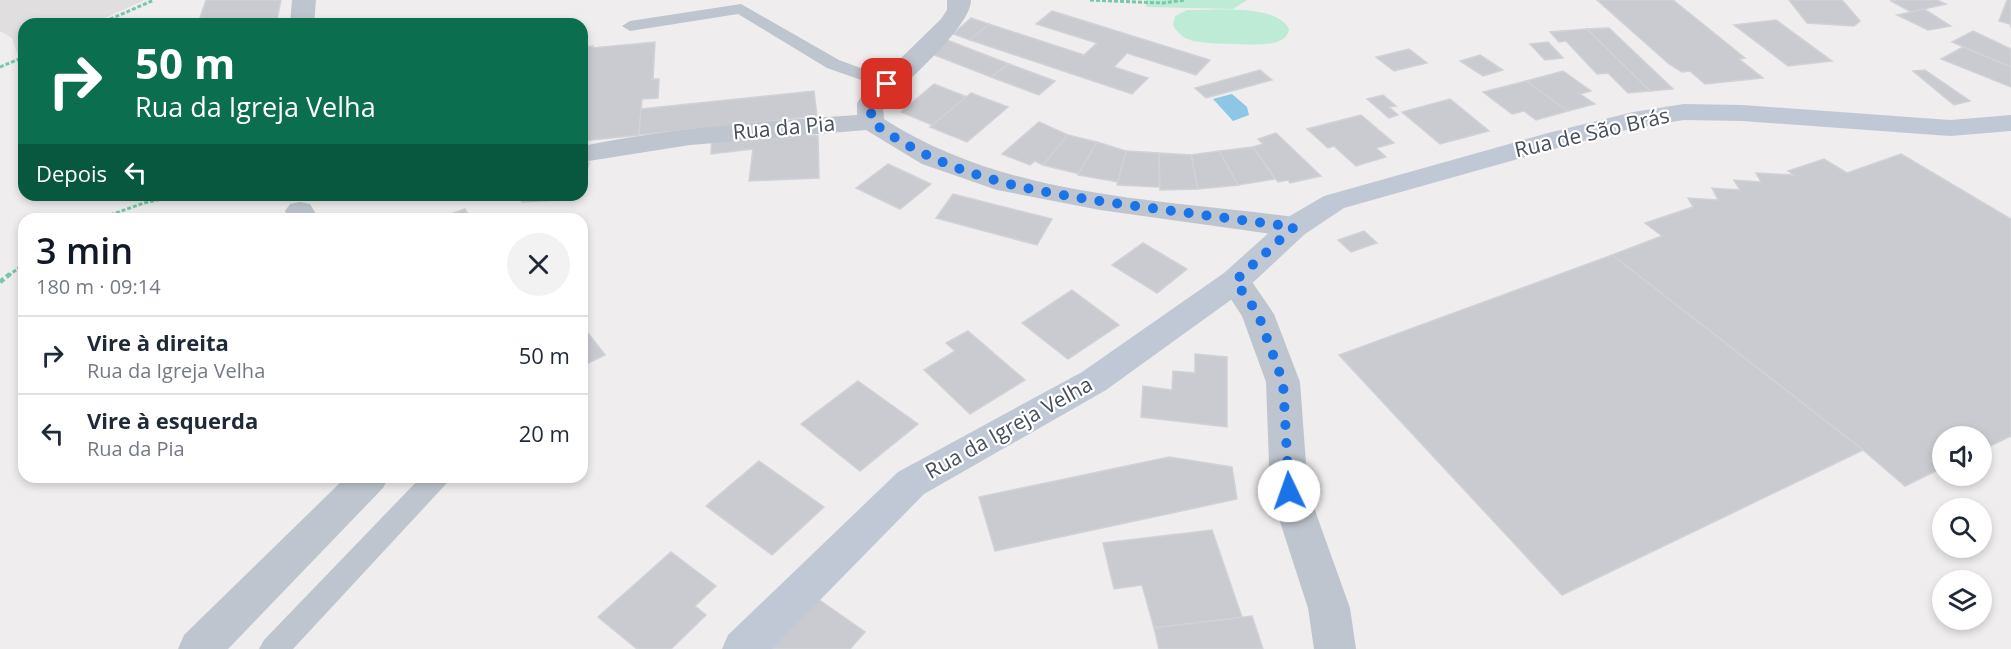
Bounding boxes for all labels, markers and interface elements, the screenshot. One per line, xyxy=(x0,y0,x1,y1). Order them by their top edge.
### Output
text: 50 m xyxy=(135,34,235,91)
icon: right xyxy=(36,42,114,120)
pin xyxy=(861,58,912,109)
icon: arrive xyxy=(870,67,903,100)
text: Rua da Igreja Velha xyxy=(135,88,376,125)
street label: Rua de São Brás xyxy=(1512,101,1672,163)
street label: Rua da Pia xyxy=(732,109,836,145)
icon: left xyxy=(119,156,152,189)
text: Depois xyxy=(36,158,107,188)
text: 3 min xyxy=(36,226,133,275)
button: close xyxy=(507,233,570,296)
text: 180 m · 09:14 xyxy=(36,273,161,300)
text: Vire à direita xyxy=(87,327,229,357)
icon: right xyxy=(36,339,69,372)
text: 50 m xyxy=(519,340,570,370)
text: Rua da Igreja Velha xyxy=(87,357,265,384)
street label: Rua da Igreja Velha xyxy=(920,370,1097,485)
text: Vire à esquerda xyxy=(87,405,258,435)
icon: left xyxy=(36,417,69,450)
text: 20 m xyxy=(519,418,570,448)
map controls xyxy=(1932,426,1992,630)
button: sound xyxy=(1932,426,1992,486)
text: Rua da Pia xyxy=(87,435,185,462)
position arrow xyxy=(1257,459,1321,523)
button: search xyxy=(1932,498,1992,558)
button: layers xyxy=(1932,570,1992,630)

